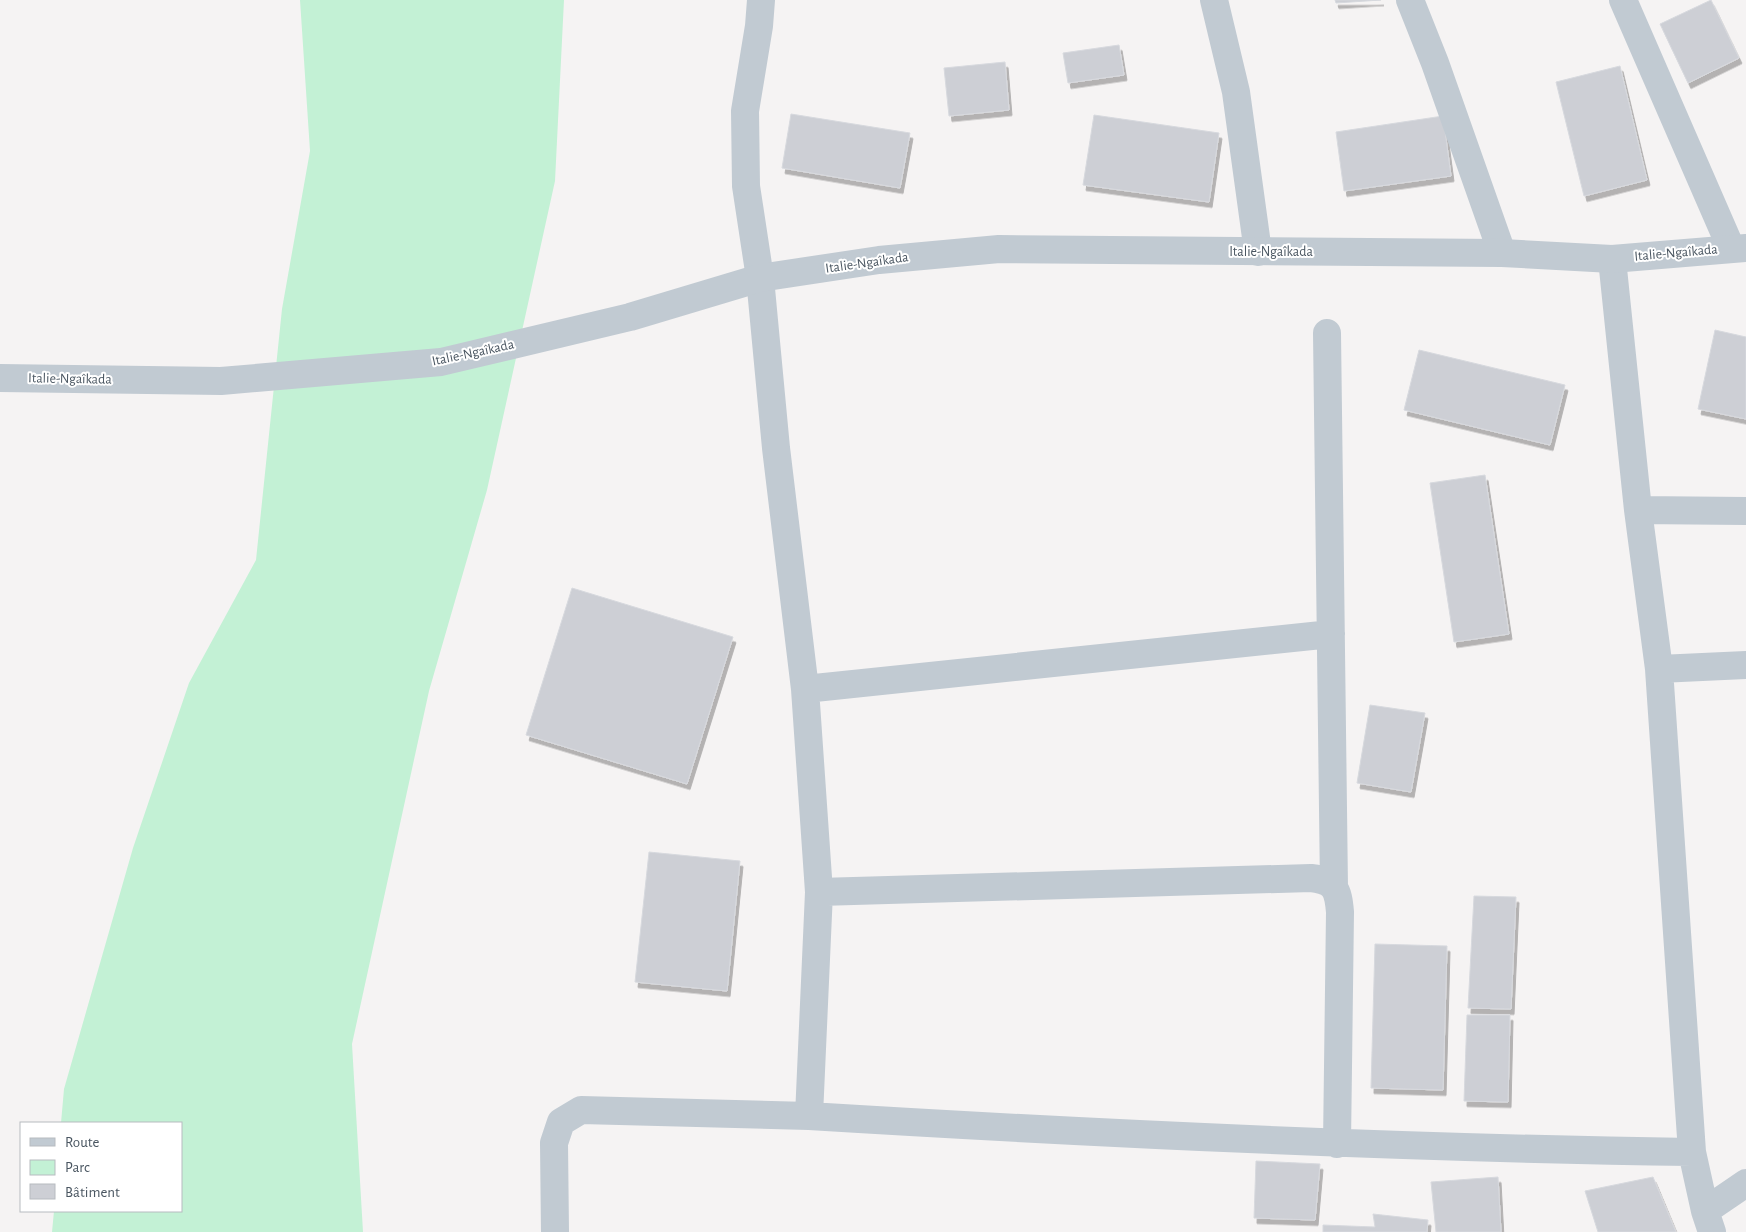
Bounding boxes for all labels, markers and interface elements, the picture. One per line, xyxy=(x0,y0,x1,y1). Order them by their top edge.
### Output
street label: Italie-Ngaîkada xyxy=(1634,242,1719,264)
street label: Italie-Ngaîkada xyxy=(1229,245,1313,259)
street label: Italie-Ngaîkada xyxy=(825,250,910,276)
street label: Italie-Ngaîkada xyxy=(431,337,516,369)
street label: Italie-Ngaîkada xyxy=(28,371,112,387)
legend xyxy=(20,1122,182,1212)
text: Route xyxy=(65,1135,99,1150)
text: Parc xyxy=(65,1160,90,1175)
text: Bâtiment xyxy=(65,1185,120,1200)

